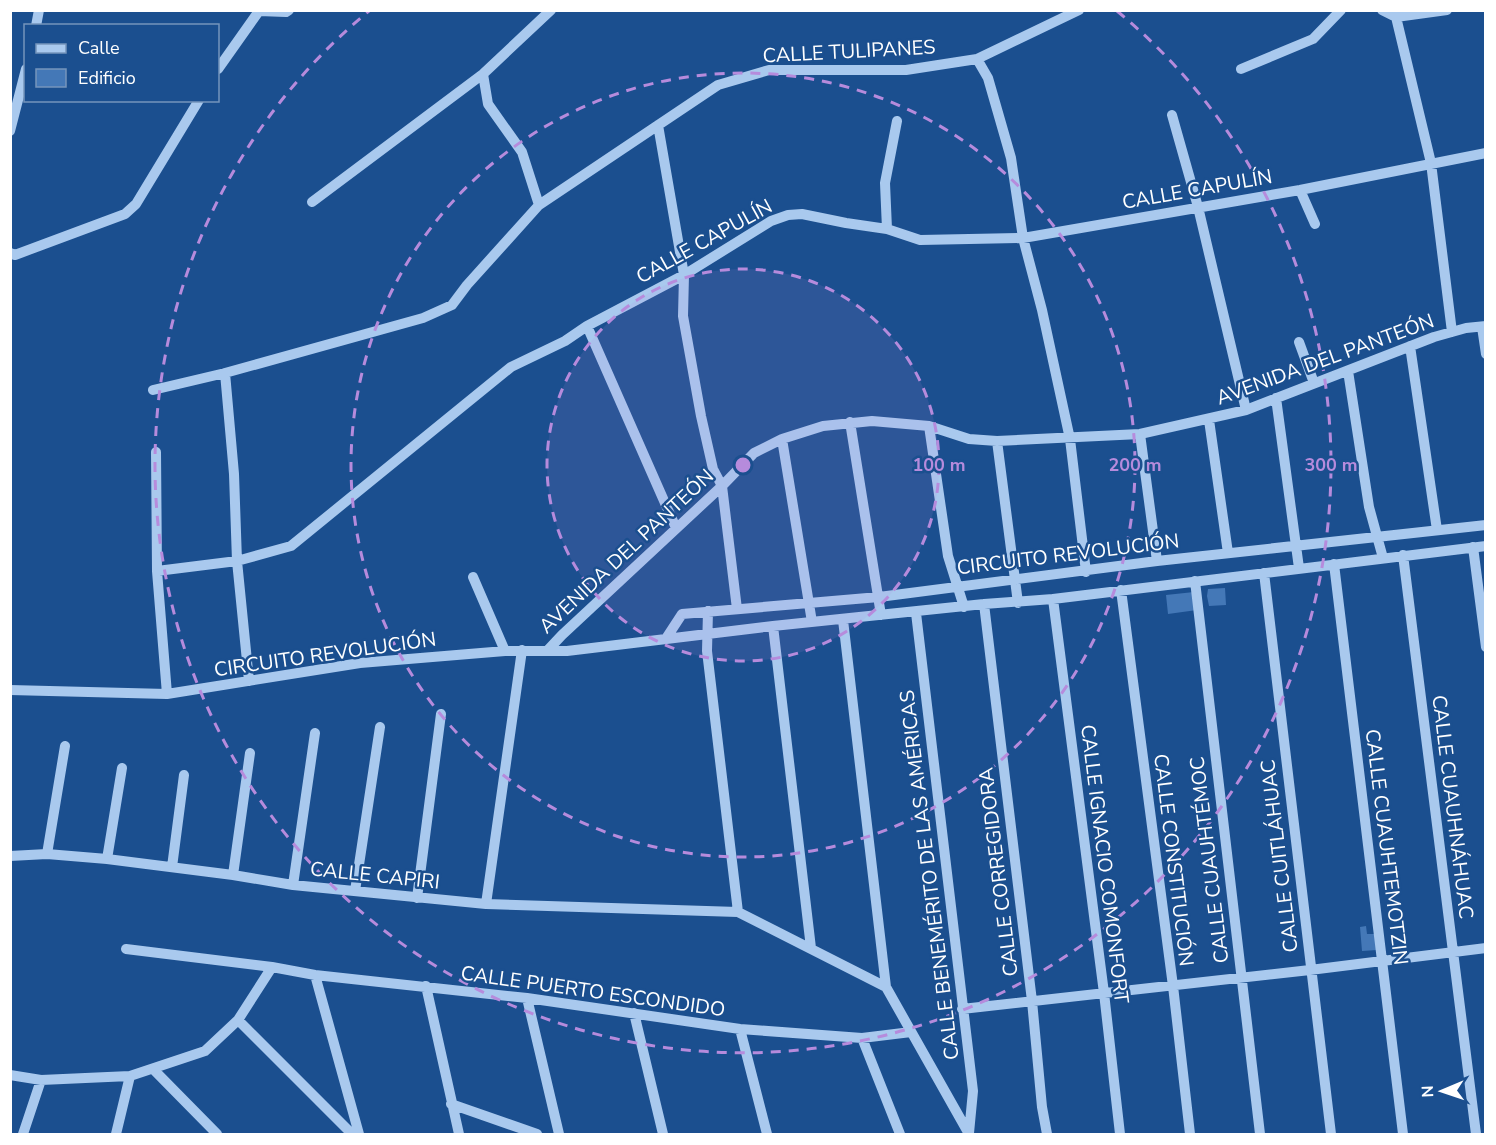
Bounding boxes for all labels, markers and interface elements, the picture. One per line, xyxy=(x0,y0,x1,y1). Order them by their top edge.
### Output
legend xyxy=(24,24,219,102)
street label: CALLE TULIPANES xyxy=(762,33,936,70)
text: Calle xyxy=(78,36,120,60)
text: Edificio xyxy=(78,66,136,90)
street label: CALLE CAPULÍN xyxy=(1120,163,1274,216)
street label: CALLE CAPULÍN xyxy=(631,193,777,290)
street label: AVENIDA DEL PANTEÓN xyxy=(1212,307,1438,411)
text: 100 m xyxy=(912,453,966,477)
text: 200 m xyxy=(1108,453,1162,477)
text: 300 m xyxy=(1304,453,1358,477)
centre of rings xyxy=(733,455,753,475)
street label: AVENIDA DEL PANTEÓN xyxy=(533,463,720,640)
street label: CIRCUITO REVOLUCIÓN xyxy=(955,527,1181,582)
street label: CIRCUITO REVOLUCIÓN xyxy=(212,626,438,683)
street label: CALLE BENEMÉRITO DE LAS AMÉRICAS xyxy=(893,688,966,1061)
street label: CALLE CUAUHNÁHUAC xyxy=(1425,694,1480,920)
street label: CALLE IGNACIO COMONFORT xyxy=(1074,723,1135,1005)
street label: CALLE CUAUHTEMOTZIN xyxy=(1359,728,1414,966)
street label: CALLE CONSTITUCIÓN xyxy=(1147,752,1200,968)
street label: CALLE CUAUHTÉMOC xyxy=(1183,755,1236,965)
street label: CALLE CUITLÁHUAC xyxy=(1254,758,1305,954)
street label: CALLE CORREGIDORA xyxy=(972,765,1025,978)
street label: CALLE CAPIRI xyxy=(309,855,441,896)
street label: CALLE PUERTO ESCONDIDO xyxy=(459,960,727,1023)
north arrow xyxy=(1412,1061,1472,1121)
text: N xyxy=(1417,1085,1439,1098)

